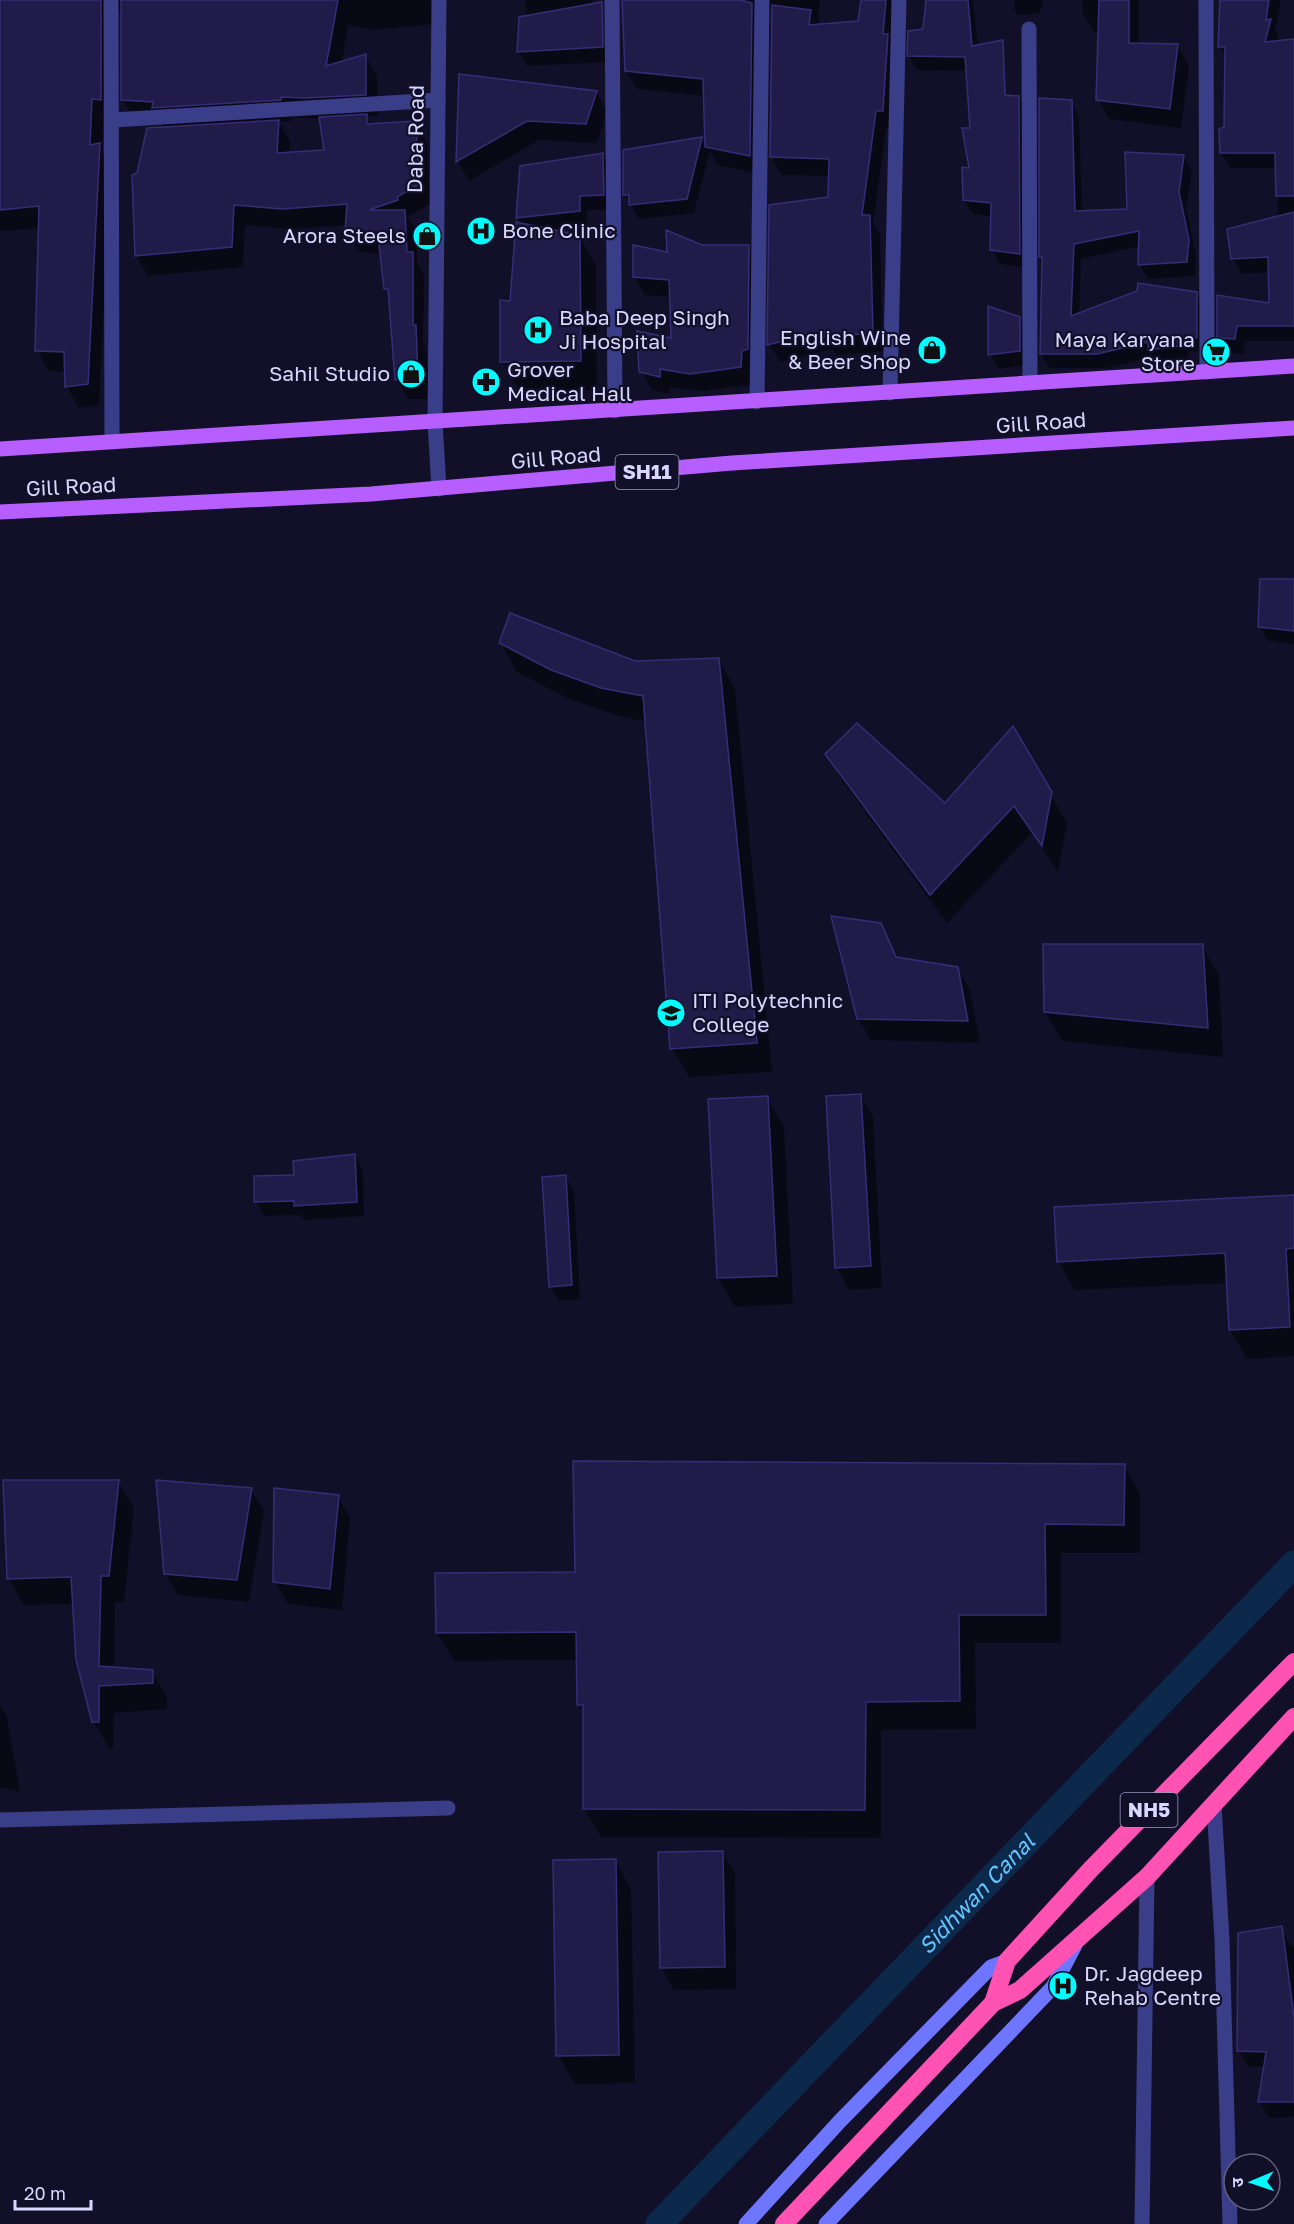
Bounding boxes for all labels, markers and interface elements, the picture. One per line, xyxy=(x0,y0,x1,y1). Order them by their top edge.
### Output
street label: Daba Road xyxy=(401,85,429,193)
hospital icon: Bone Clinic xyxy=(465,215,497,247)
place label: Bone Clinic xyxy=(502,217,616,243)
shop icon: Arora Steels xyxy=(411,220,443,252)
place label: Arora Steels xyxy=(283,222,406,248)
place label: Baba Deep Singh Ji Hospital xyxy=(559,304,730,354)
hospital icon: Baba Deep Singh Ji Hospital xyxy=(522,314,554,346)
place label: English Wine & Beer Shop xyxy=(780,324,911,374)
place label: Maya Karyana Store xyxy=(1055,326,1195,376)
shop icon: English Wine & Beer Shop xyxy=(916,334,948,366)
supermarket icon: Maya Karyana Store xyxy=(1200,336,1232,368)
place label: Grover Medical Hall xyxy=(507,356,632,406)
shop icon: Sahil Studio xyxy=(395,358,427,390)
place label: Sahil Studio xyxy=(269,360,390,386)
pharmacy icon: Grover Medical Hall xyxy=(470,366,502,398)
street label: Gill Road xyxy=(995,406,1087,438)
street label: Gill Road xyxy=(510,440,602,474)
road number: SH11 xyxy=(616,455,678,489)
street label: Gill Road xyxy=(25,471,117,501)
place label: ITI Polytechnic College xyxy=(692,987,843,1037)
school or university icon: ITI Polytechnic College xyxy=(655,997,687,1029)
road number: NH5 xyxy=(1120,1793,1178,1827)
water label: Sidhwan Canal xyxy=(912,1827,1041,1959)
place label: Dr. Jagdeep Rehab Centre xyxy=(1084,1960,1221,2010)
hospital icon: Dr. Jagdeep Rehab Centre xyxy=(1047,1970,1079,2002)
north arrow xyxy=(1222,2152,1282,2212)
scale bar xyxy=(15,2173,92,2211)
text: उ xyxy=(1227,2177,1247,2188)
text: 20 m xyxy=(24,2182,66,2204)

